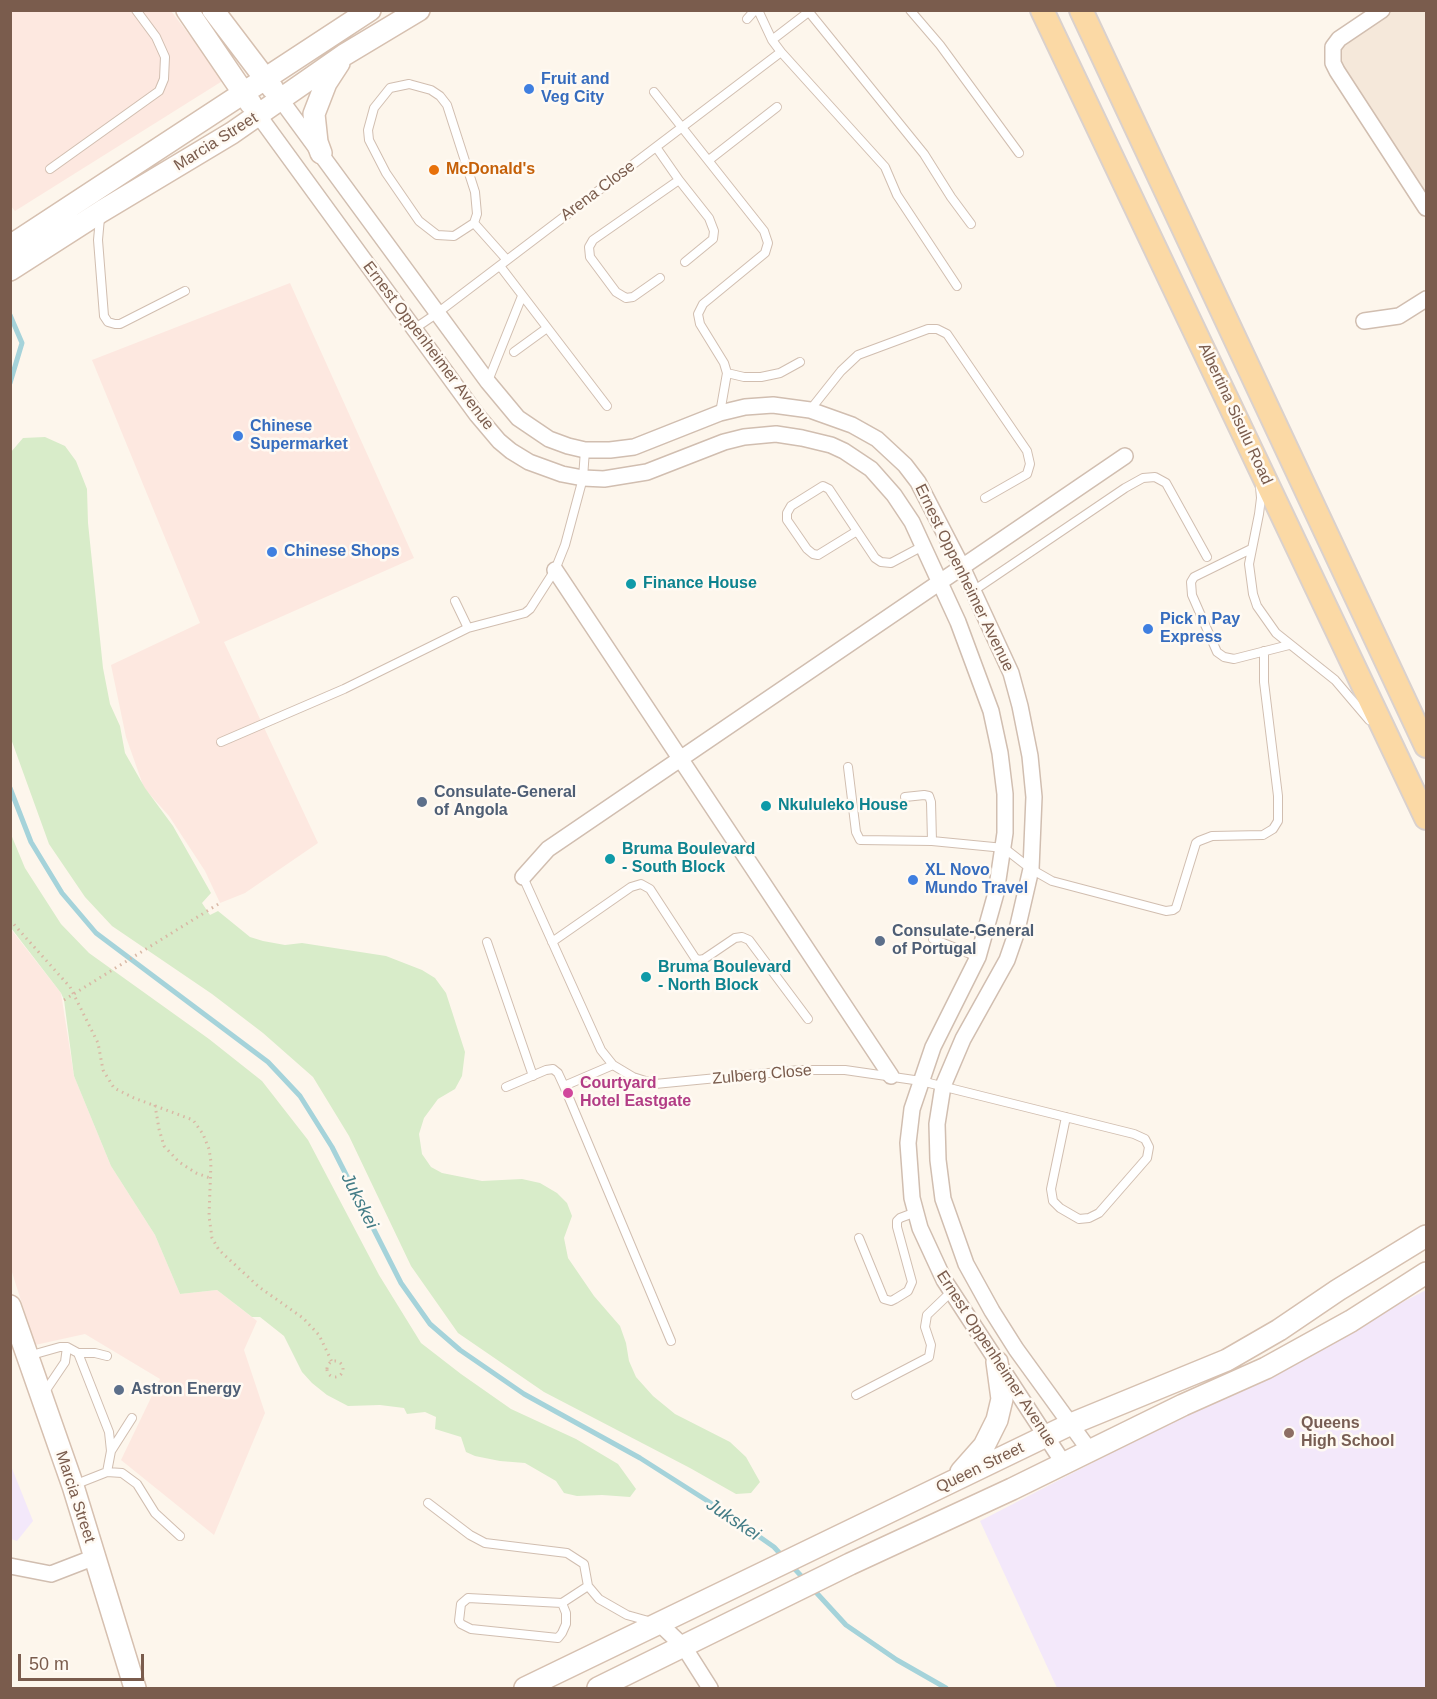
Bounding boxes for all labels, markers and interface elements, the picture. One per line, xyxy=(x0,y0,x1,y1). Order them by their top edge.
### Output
place label: Fruit and Veg City xyxy=(541,70,609,108)
marker: Fruit and Veg City xyxy=(522,82,536,96)
street label: Marcia Street xyxy=(171,109,261,175)
street label: Arena Close xyxy=(557,157,639,225)
place label: McDonald's xyxy=(446,160,535,180)
marker: McDonald's xyxy=(427,163,441,177)
street label: Ernest Oppenheimer Avenue xyxy=(358,258,498,434)
street label: Albertina Sisulu Road xyxy=(1194,340,1276,488)
place label: Chinese Supermarket xyxy=(250,417,348,455)
marker: Chinese Supermarket xyxy=(231,429,245,443)
street label: Ernest Oppenheimer Avenue xyxy=(910,481,1018,675)
place label: Chinese Shops xyxy=(284,542,400,562)
marker: Chinese Shops xyxy=(265,545,279,559)
place label: Finance House xyxy=(643,574,757,594)
marker: Finance House xyxy=(624,577,638,591)
place label: Pick n Pay Express xyxy=(1160,610,1240,648)
marker: Pick n Pay Express xyxy=(1141,622,1155,636)
place label: Consulate-General of Angola xyxy=(434,783,576,821)
marker: Consulate-General of Angola xyxy=(415,795,429,809)
place label: Nkululeko House xyxy=(778,796,908,816)
marker: Nkululeko House xyxy=(759,799,773,813)
place label: Bruma Boulevard - South Block xyxy=(622,840,755,878)
marker: Bruma Boulevard - South Block xyxy=(603,852,617,866)
place label: XL Novo Mundo Travel xyxy=(925,861,1028,899)
marker: XL Novo Mundo Travel xyxy=(906,873,920,887)
place label: Consulate-General of Portugal xyxy=(892,922,1034,960)
marker: Consulate-General of Portugal xyxy=(873,934,887,948)
place label: Bruma Boulevard - North Block xyxy=(658,958,791,996)
marker: Bruma Boulevard - North Block xyxy=(639,970,653,984)
street label: Zulberg Close xyxy=(712,1061,812,1089)
place label: Courtyard Hotel Eastgate xyxy=(580,1074,691,1112)
marker: Courtyard Hotel Eastgate xyxy=(561,1086,575,1100)
water label: Jukskei xyxy=(336,1169,382,1233)
street label: Ernest Oppenheimer Avenue xyxy=(932,1267,1060,1451)
place label: Astron Energy xyxy=(131,1380,241,1400)
marker: Astron Energy xyxy=(112,1383,126,1397)
place label: Queens High School xyxy=(1301,1414,1394,1452)
marker: Queens High School xyxy=(1282,1426,1296,1440)
street label: Queen Street xyxy=(933,1439,1027,1497)
street label: Marcia Street xyxy=(51,1449,99,1545)
water label: Jukskei xyxy=(702,1494,764,1546)
scale bar xyxy=(21,1642,147,1680)
text: 50 m xyxy=(29,1654,69,1674)

